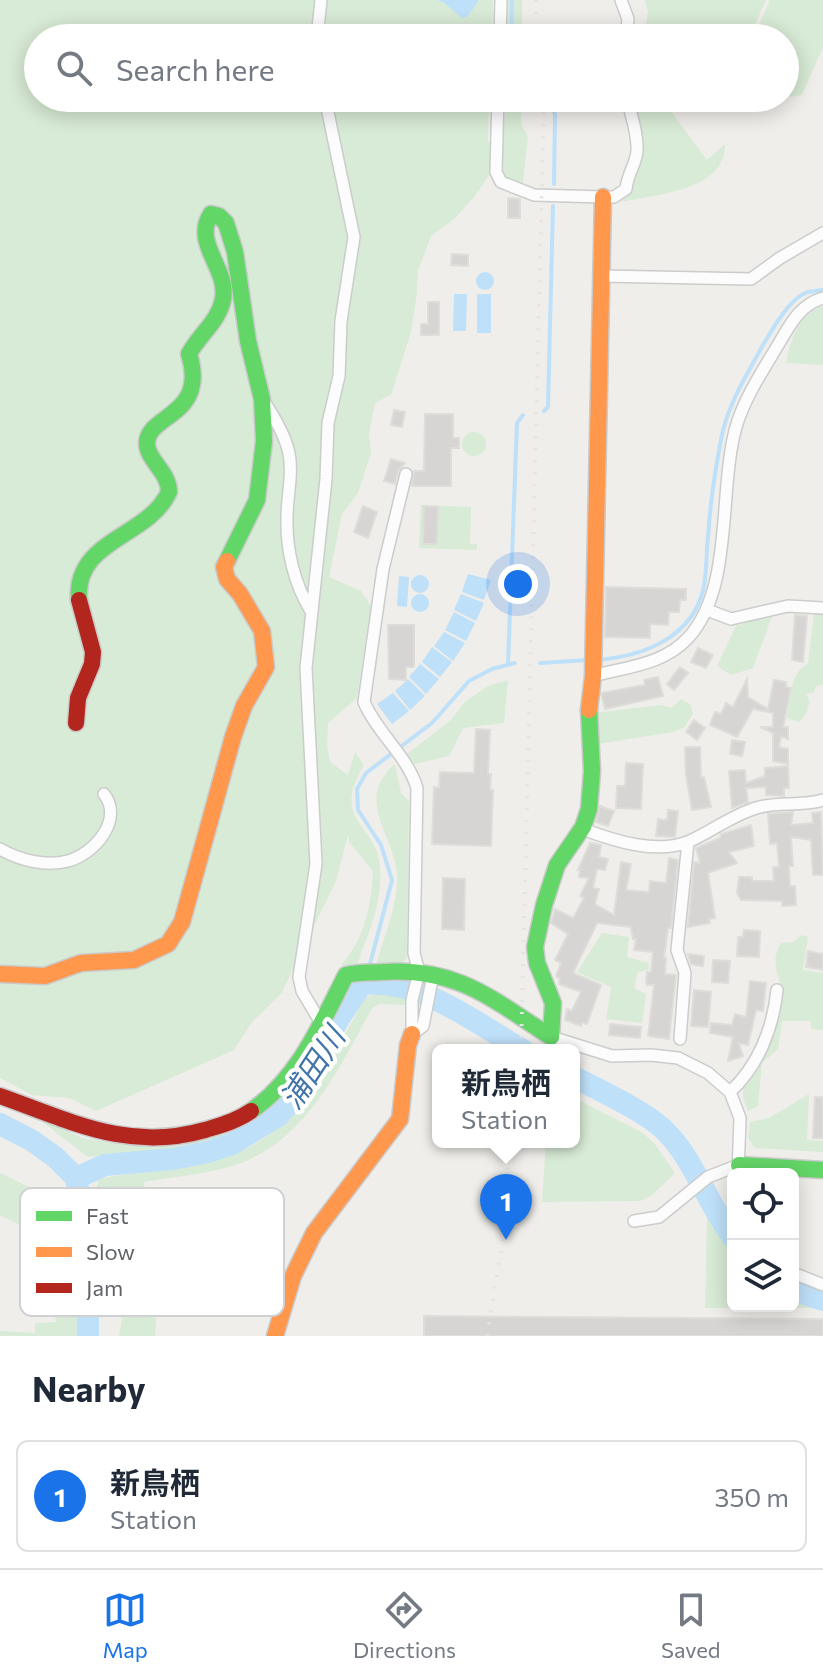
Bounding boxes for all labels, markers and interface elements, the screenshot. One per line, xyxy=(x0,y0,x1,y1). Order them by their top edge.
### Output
search box xyxy=(24,24,799,112)
icon: search xyxy=(52,46,96,90)
text: Search here xyxy=(116,50,275,87)
your location xyxy=(498,564,538,604)
water label: 浦田川 xyxy=(271,1017,353,1115)
popup xyxy=(432,1044,580,1148)
text: 新鳥栖 xyxy=(461,1063,551,1100)
text: Station xyxy=(461,1103,548,1134)
map controls xyxy=(727,1168,799,1312)
button: locate xyxy=(727,1168,799,1240)
pin: 1 xyxy=(480,1174,532,1240)
legend xyxy=(20,1188,284,1316)
text: Fast xyxy=(86,1202,129,1229)
text: Slow xyxy=(86,1238,135,1265)
button: layers xyxy=(727,1240,799,1312)
text: Jam xyxy=(86,1274,123,1301)
text: Nearby xyxy=(32,1367,146,1409)
text: 新鳥栖 xyxy=(110,1463,200,1500)
text: 1 xyxy=(54,1481,66,1512)
text: 350 m xyxy=(715,1481,789,1512)
text: Station xyxy=(110,1503,197,1534)
tab: Map xyxy=(103,1588,148,1663)
tab: Directions xyxy=(353,1588,456,1663)
tab: Saved xyxy=(661,1588,720,1663)

